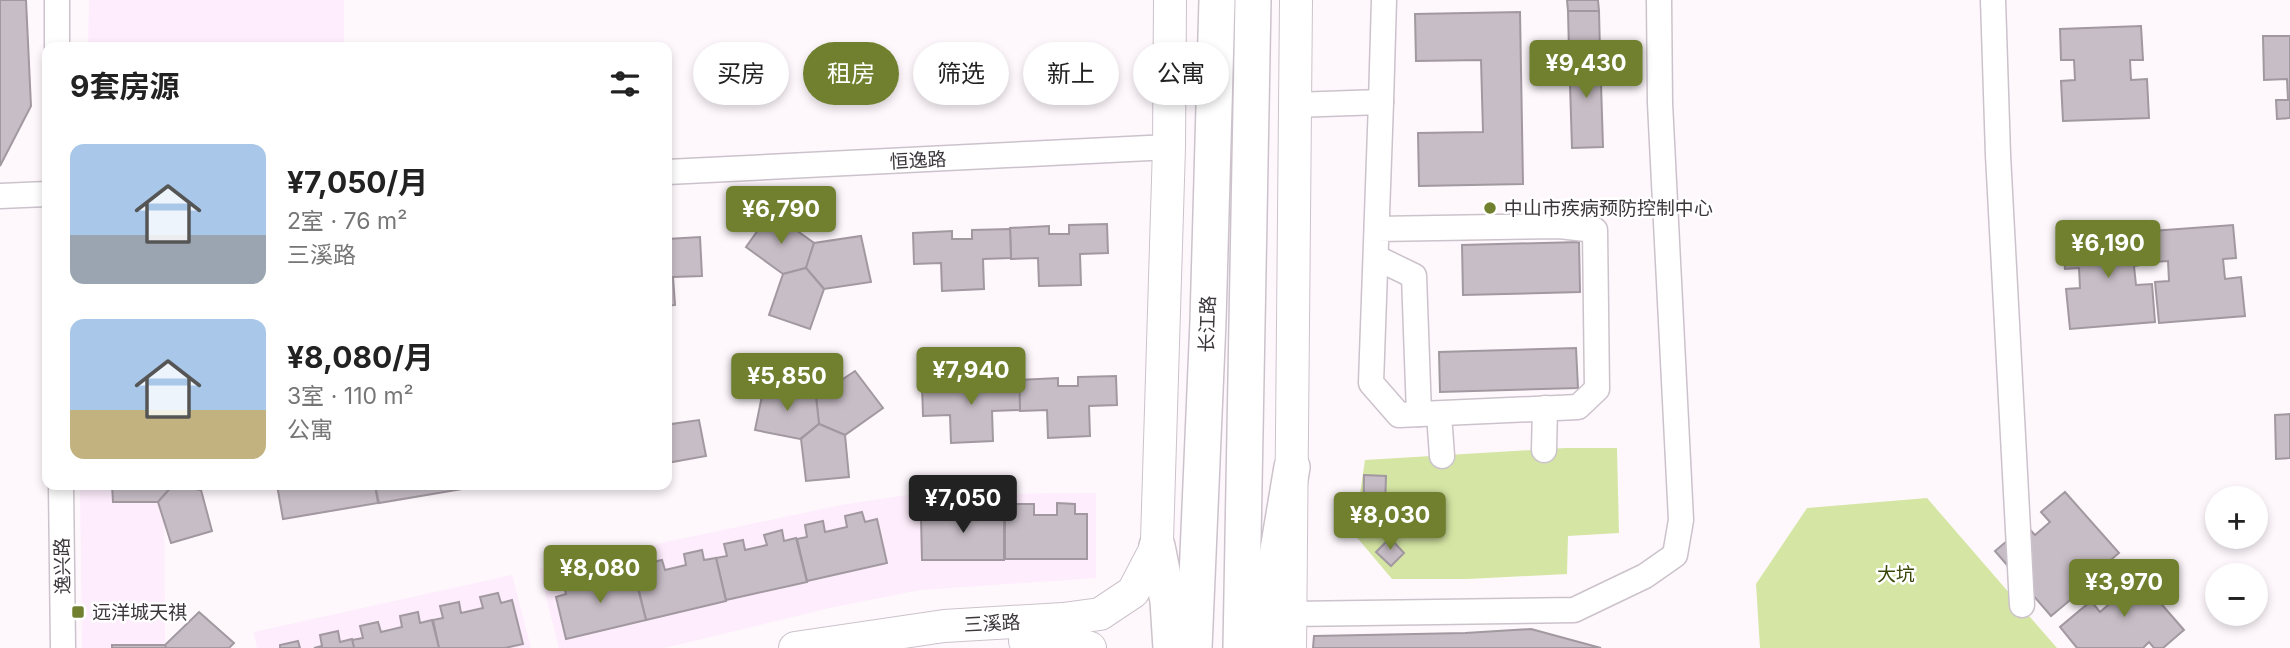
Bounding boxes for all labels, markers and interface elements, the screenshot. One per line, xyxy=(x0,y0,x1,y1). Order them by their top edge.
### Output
pin: ¥9,430 xyxy=(1529,41,1643,100)
chip: 买房 xyxy=(693,42,789,105)
chip: 租房 xyxy=(803,42,899,105)
chip: 筛选 xyxy=(913,42,1009,105)
chip: 新上 xyxy=(1023,42,1119,105)
chip: 公寓 xyxy=(1133,42,1229,105)
text: ¥9,430 xyxy=(1546,49,1626,77)
icon: filters xyxy=(606,65,644,103)
text: 9套房源 xyxy=(70,68,179,104)
street label: 恒逸路 xyxy=(889,148,947,173)
text: ¥7,050/月 xyxy=(287,164,428,200)
icon: home xyxy=(126,172,210,256)
pin: ¥6,790 xyxy=(724,187,838,246)
text: ¥6,790 xyxy=(742,195,820,223)
place label: 中山市疾病预防控制中心 xyxy=(1504,197,1713,220)
marker: 中山市疾病预防控制中心 xyxy=(1482,200,1498,216)
text: 2室 · 76 m² xyxy=(287,207,407,235)
pin: ¥6,190 xyxy=(2051,220,2165,280)
text: ¥6,190 xyxy=(2071,229,2145,257)
text: 三溪路 xyxy=(287,241,356,269)
street label: 长江路 xyxy=(1195,295,1220,353)
text: ¥8,080/月 xyxy=(287,339,434,375)
icon: home xyxy=(126,347,210,431)
pin: ¥7,940 xyxy=(914,348,1028,407)
pin: ¥5,850 xyxy=(730,354,844,413)
text: ¥7,940 xyxy=(932,356,1010,384)
text: ¥5,850 xyxy=(747,362,827,390)
text: 3室 · 110 m² xyxy=(287,382,414,410)
text: 公寓 xyxy=(287,416,333,444)
pin: ¥7,050 xyxy=(906,476,1020,535)
text: ¥7,050 xyxy=(925,484,1001,512)
map controls xyxy=(2205,486,2268,626)
button: + xyxy=(2205,486,2268,549)
pin: ¥8,030 xyxy=(1333,492,1447,552)
text: ¥8,030 xyxy=(1350,501,1430,529)
street label: 逸兴路 xyxy=(51,537,74,595)
pin: ¥8,080 xyxy=(543,546,657,605)
text: ¥8,080 xyxy=(560,554,640,582)
pin: ¥3,970 xyxy=(2067,560,2181,619)
park label: 大坑 xyxy=(1877,563,1915,586)
button: − xyxy=(2205,563,2268,626)
text: ¥3,970 xyxy=(2085,568,2163,596)
place label: 远洋城天祺 xyxy=(92,601,187,624)
marker: 远洋城天祺 xyxy=(70,604,86,620)
street label: 三溪路 xyxy=(963,611,1021,636)

